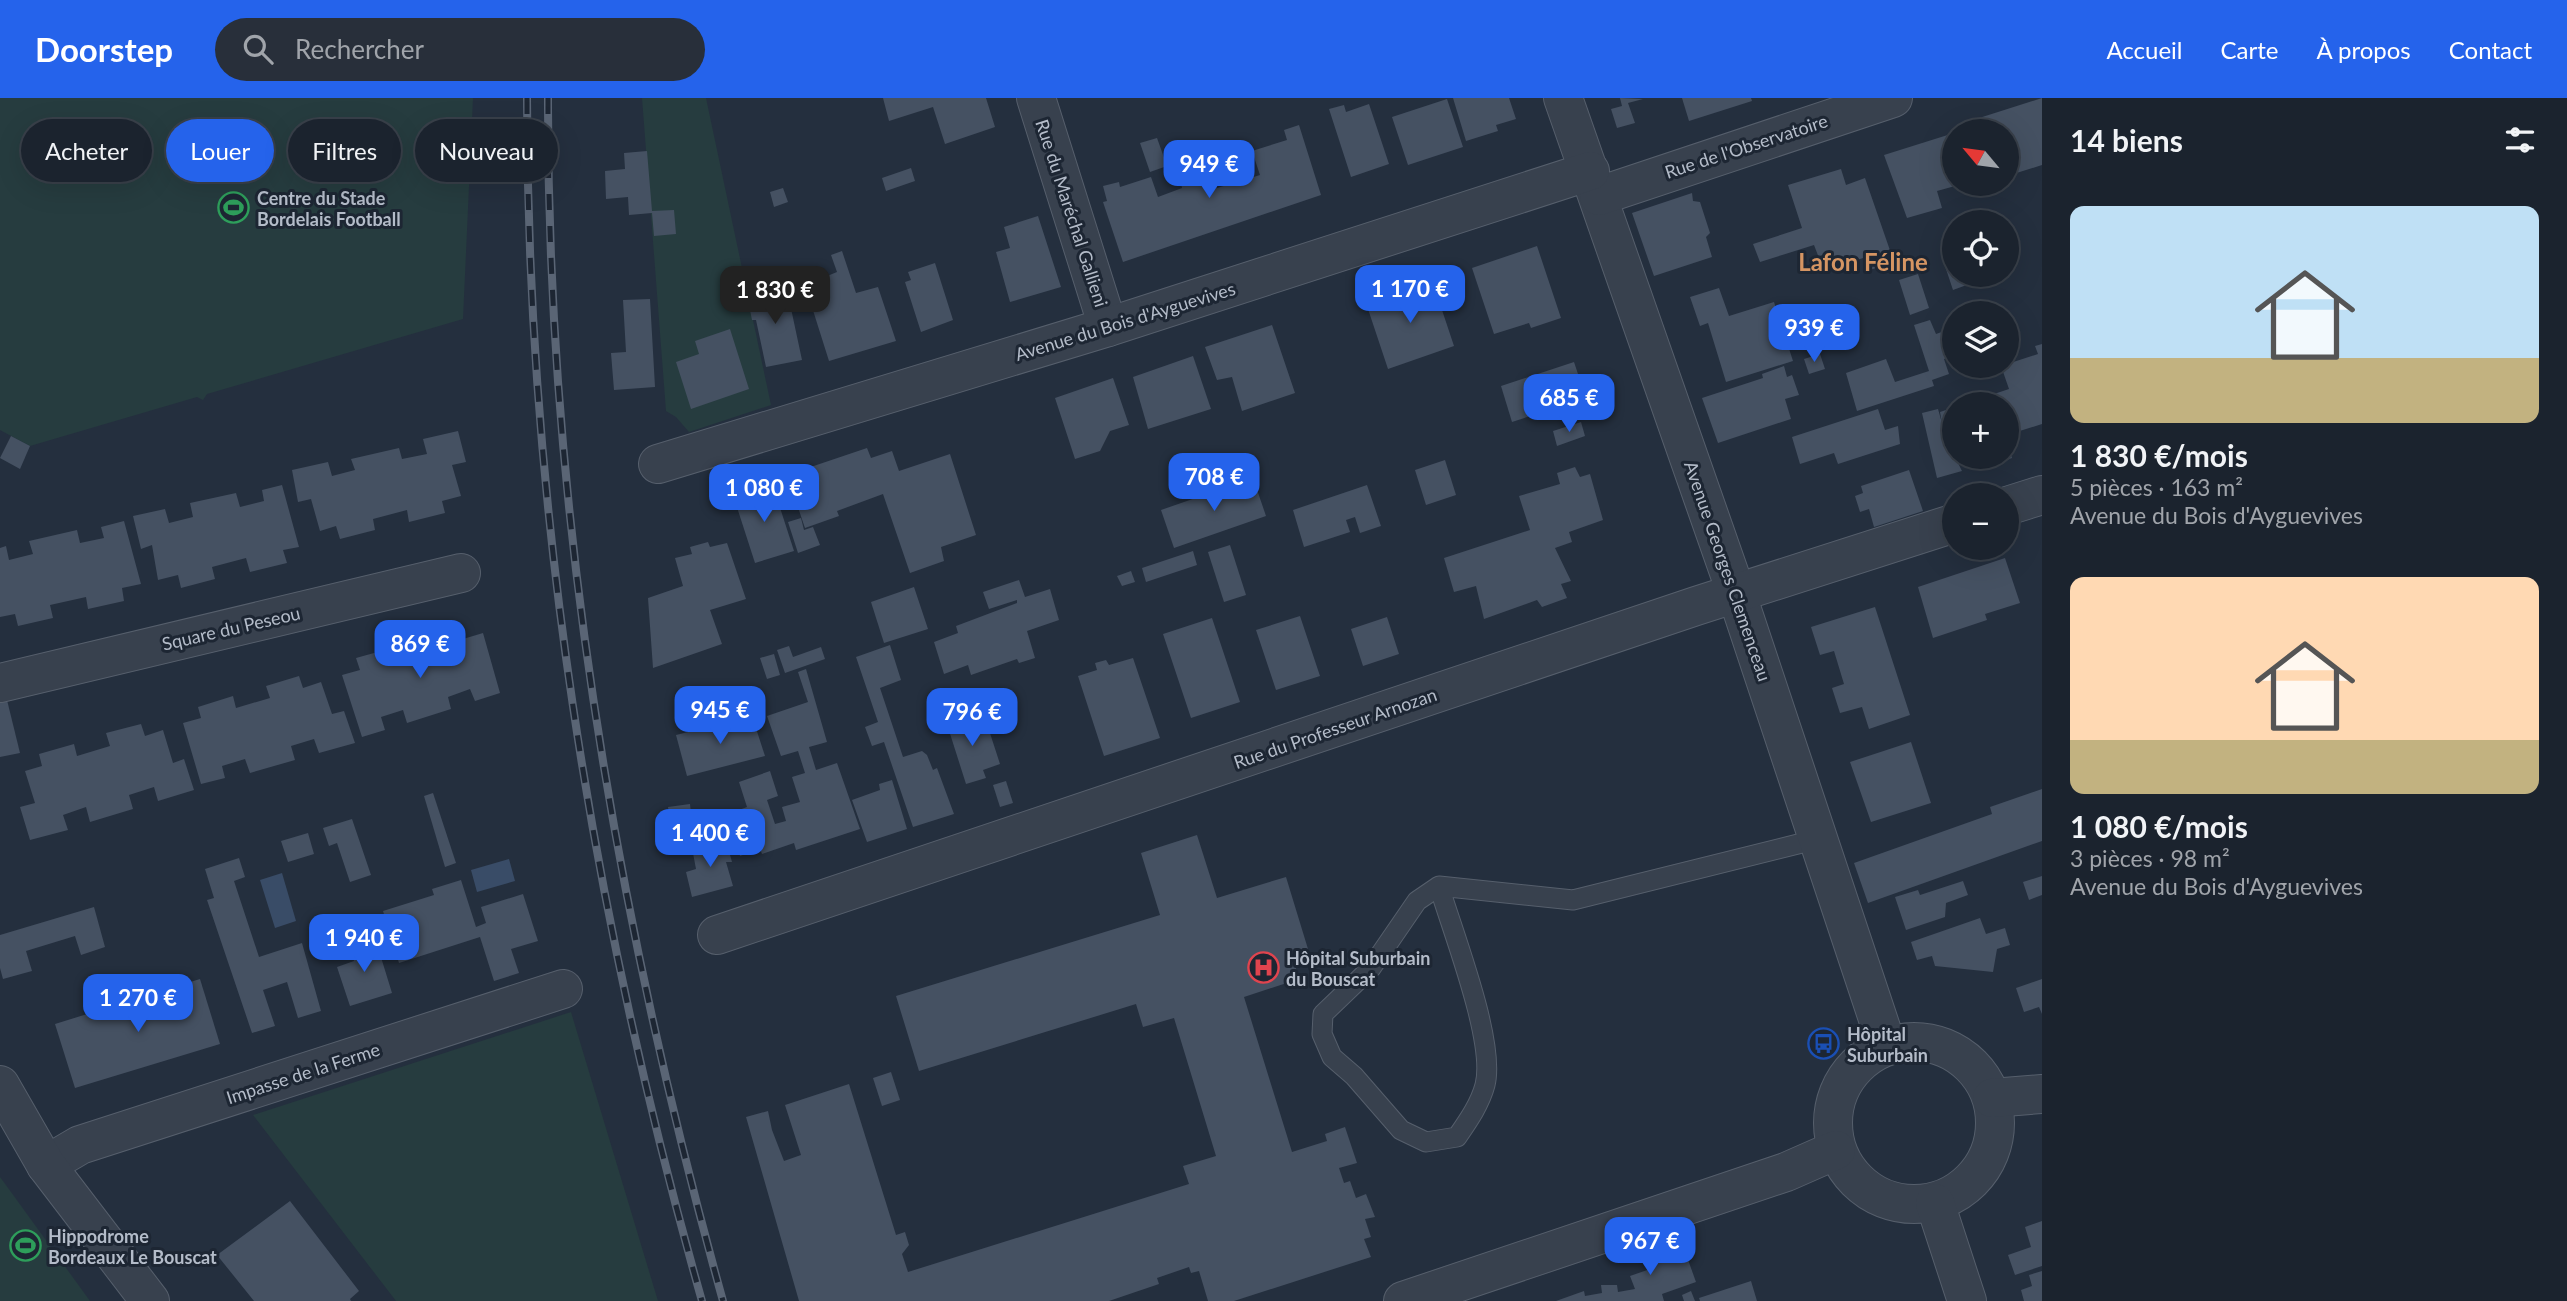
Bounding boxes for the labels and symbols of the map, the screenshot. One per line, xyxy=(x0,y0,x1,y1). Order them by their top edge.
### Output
street label: Rue de l'Observatoire xyxy=(1662,109,1830,183)
street label: Rue du Maréchal Gallieni xyxy=(1031,116,1113,310)
north arrow xyxy=(1942,119,2020,196)
pin: 949 € xyxy=(1160,140,1258,200)
place label: Centre du Stade Bordelais Football xyxy=(257,187,401,230)
sports icon: Centre du Stade Bordelais Football xyxy=(217,191,251,225)
district label: Lafon Féline xyxy=(1798,247,1928,276)
pin: 1 830 € xyxy=(710,266,840,326)
pin: 1 170 € xyxy=(1345,266,1475,325)
street label: Avenue du Bois d'Ayguevives xyxy=(1012,277,1238,365)
pin: 939 € xyxy=(1765,304,1863,364)
pin: 685 € xyxy=(1520,374,1618,434)
pin: 708 € xyxy=(1165,454,1263,513)
street label: Avenue Georges Clemenceau xyxy=(1680,458,1776,684)
pin: 1 080 € xyxy=(699,464,829,524)
street label: Square du Peseou xyxy=(160,601,302,655)
pin: 869 € xyxy=(371,620,469,680)
street label: Rue du Professeur Arnozan xyxy=(1231,683,1439,773)
pin: 945 € xyxy=(671,686,769,746)
pin: 796 € xyxy=(923,688,1021,748)
pin: 1 400 € xyxy=(645,810,775,869)
pin: 1 940 € xyxy=(299,914,429,974)
place label: Hôpital Suburbain du Bouscat xyxy=(1286,947,1430,990)
hospital icon: Hôpital Suburbain du Bouscat xyxy=(1246,951,1280,985)
pin: 1 270 € xyxy=(73,974,203,1034)
place label: Hôpital Suburbain xyxy=(1847,1023,1928,1066)
bus stop icon: Hôpital Suburbain xyxy=(1807,1027,1841,1061)
street label: Impasse de la Ferme xyxy=(223,1038,383,1108)
pin: 967 € xyxy=(1601,1218,1699,1277)
place label: Hippodrome Bordeaux Le Bouscat xyxy=(48,1225,217,1268)
sports icon: Hippodrome Bordeaux Le Bouscat xyxy=(8,1229,42,1263)

